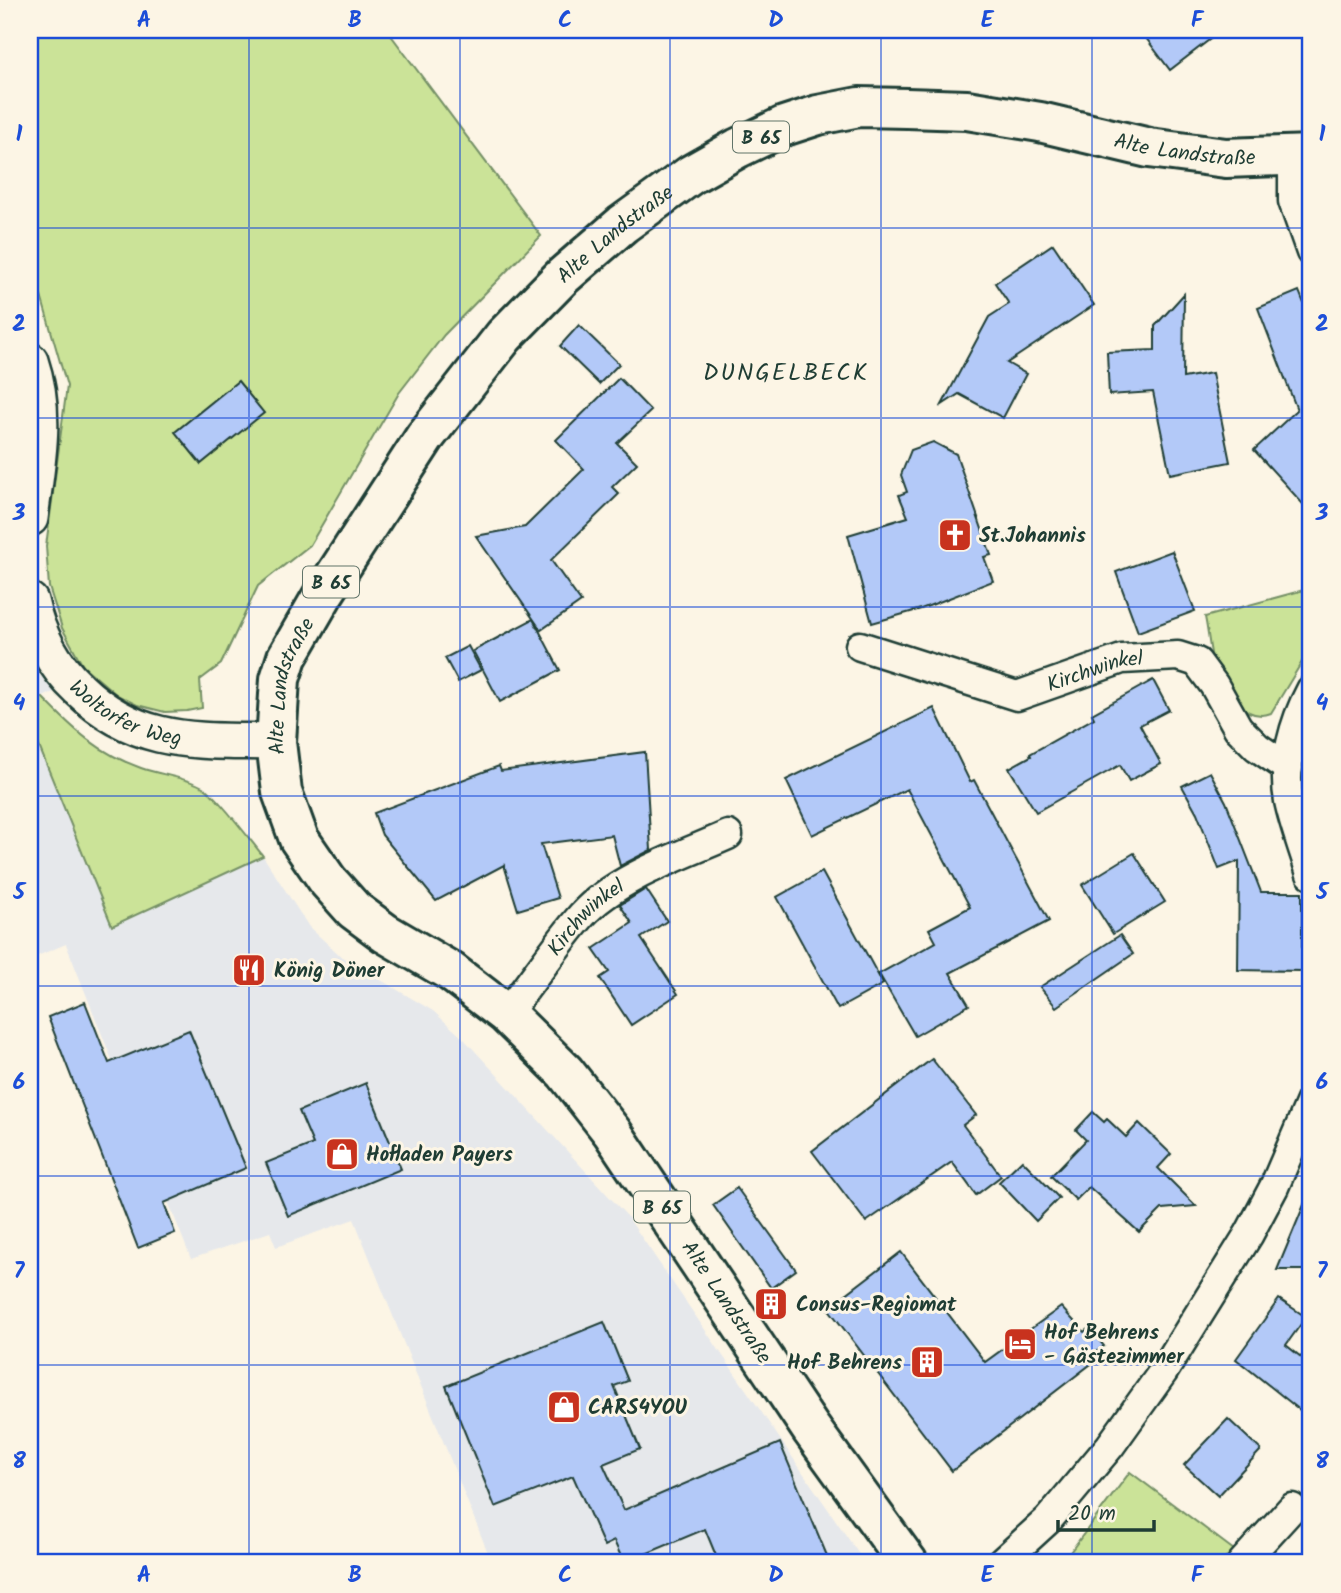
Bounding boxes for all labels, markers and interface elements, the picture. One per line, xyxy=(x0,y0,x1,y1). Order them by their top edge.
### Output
text: A xyxy=(137,3,151,39)
text: B xyxy=(348,3,362,39)
text: C xyxy=(558,3,572,39)
text: D xyxy=(768,3,784,39)
text: E xyxy=(981,3,995,39)
text: F xyxy=(1191,3,1205,39)
text: 1 xyxy=(16,117,23,153)
text: 1 xyxy=(1319,117,1326,153)
road number: B 65 xyxy=(733,122,789,153)
street label: Alte Landstraße xyxy=(1110,125,1257,176)
street label: Alte Landstraße xyxy=(550,177,682,292)
text: 2 xyxy=(12,307,26,343)
text: 2 xyxy=(1315,307,1329,343)
district label: DUNGELBECK xyxy=(703,354,869,393)
text: 3 xyxy=(12,496,26,532)
text: 3 xyxy=(1315,496,1329,532)
church icon: St.Johannis xyxy=(936,516,974,554)
place label: St.Johannis xyxy=(979,520,1086,553)
road number: B 65 xyxy=(303,566,359,597)
street label: Alte Landstraße xyxy=(261,611,325,757)
street label: Kirchwinkel xyxy=(1043,643,1144,702)
street label: Woltorfer Weg xyxy=(61,672,184,756)
text: 4 xyxy=(13,686,26,722)
text: 4 xyxy=(1316,686,1329,722)
street label: Kirchwinkel xyxy=(540,871,631,964)
text: 5 xyxy=(12,875,27,911)
text: 5 xyxy=(1315,875,1330,911)
restaurant icon: König Döner xyxy=(230,951,268,989)
place label: König Döner xyxy=(274,955,386,988)
text: 6 xyxy=(13,1065,25,1101)
text: 6 xyxy=(1316,1065,1328,1101)
shop icon: Hofladen Payers xyxy=(323,1135,361,1173)
place label: Hofladen Payers xyxy=(366,1139,513,1172)
road number: B 65 xyxy=(634,1191,690,1222)
street label: Alte Landstraße xyxy=(672,1235,780,1372)
text: 7 xyxy=(14,1254,26,1290)
text: 7 xyxy=(1317,1254,1329,1290)
building icon: Consus-Regiomat xyxy=(752,1285,790,1323)
place label: Consus-Regiomat xyxy=(796,1289,957,1322)
place label: Hof Behrens - Gästezimmer xyxy=(1044,1317,1185,1374)
hotel icon: Hof Behrens - Gästezimmer xyxy=(1001,1325,1039,1363)
building icon: Hof Behrens xyxy=(908,1343,946,1381)
place label: Hof Behrens xyxy=(787,1347,902,1380)
shop icon: CARS4YOU xyxy=(545,1388,583,1426)
place label: CARS4YOU xyxy=(588,1392,688,1425)
text: 8 xyxy=(12,1444,26,1480)
text: 8 xyxy=(1315,1444,1329,1480)
scale bar xyxy=(1058,1488,1154,1532)
text: 20 m xyxy=(1068,1498,1116,1531)
text: A xyxy=(137,1558,151,1593)
text: B xyxy=(348,1558,362,1593)
text: C xyxy=(558,1558,572,1593)
text: D xyxy=(768,1558,784,1593)
text: E xyxy=(981,1558,995,1593)
text: F xyxy=(1191,1558,1205,1593)

